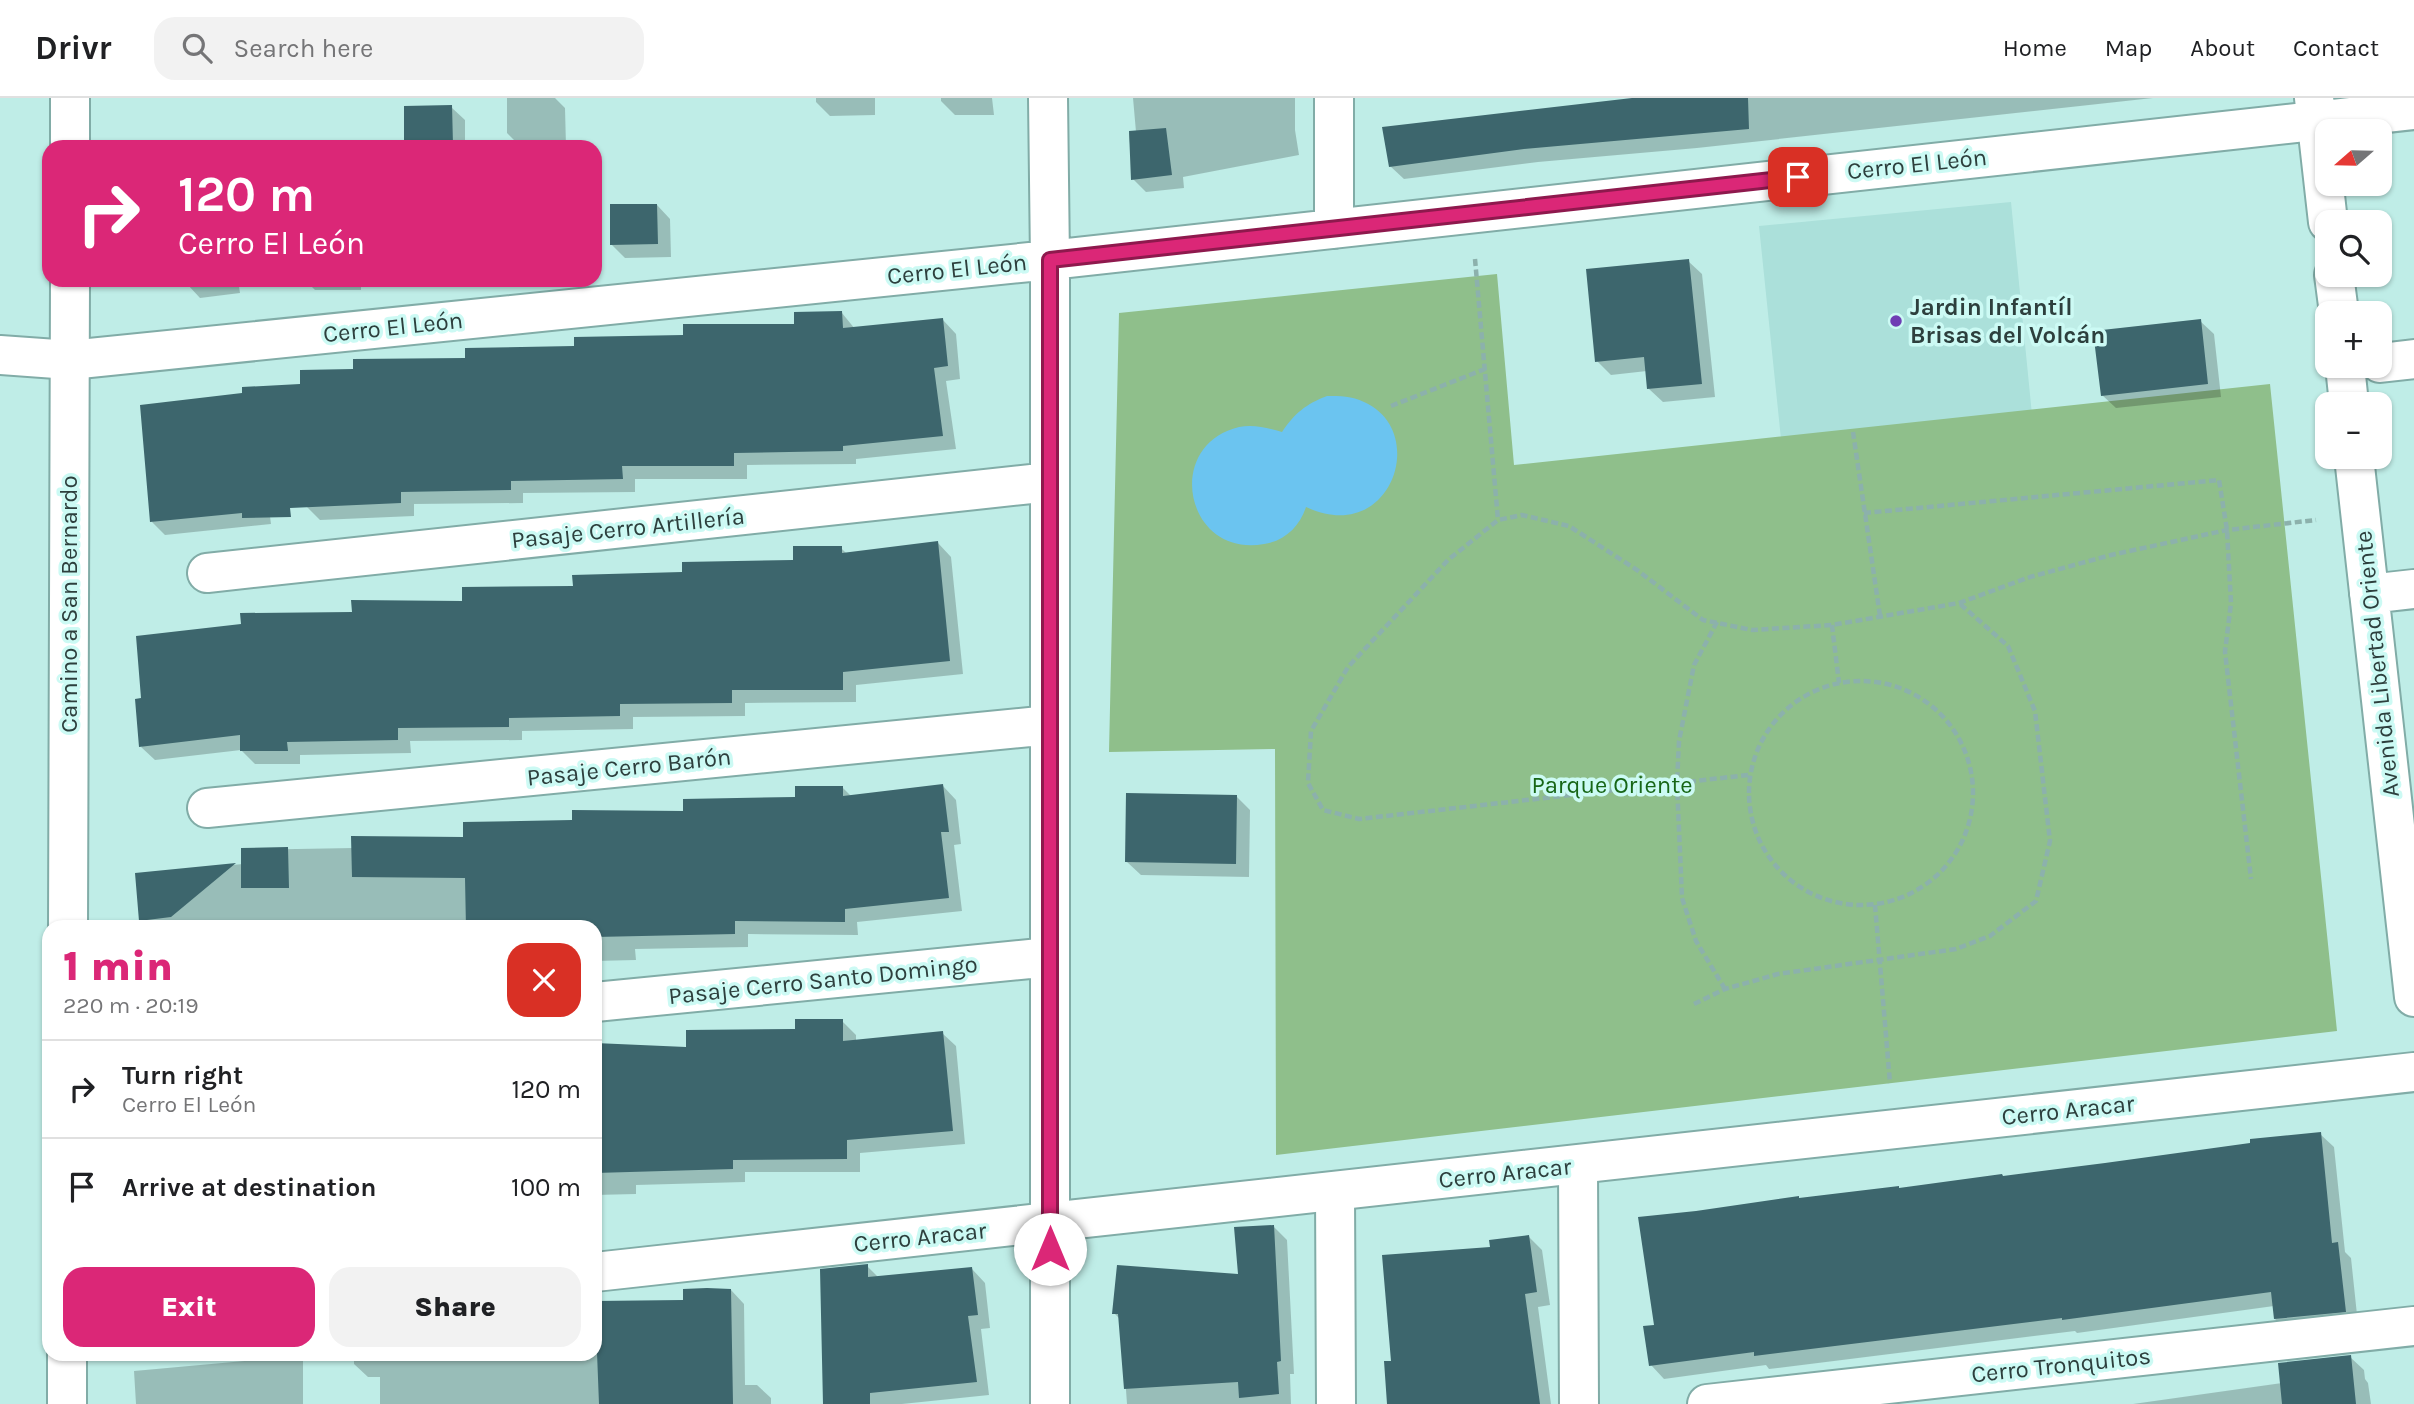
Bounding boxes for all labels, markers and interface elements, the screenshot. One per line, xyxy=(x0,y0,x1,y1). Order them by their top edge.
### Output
search box xyxy=(154,17,644,80)
text: Drivr xyxy=(35,29,112,67)
icon: search xyxy=(178,29,216,67)
text: Search here xyxy=(234,33,373,64)
text: Home xyxy=(2003,34,2067,62)
text: Map xyxy=(2105,34,2152,62)
text: About xyxy=(2190,34,2255,62)
text: Contact xyxy=(2293,34,2379,62)
north arrow xyxy=(2315,119,2392,196)
map controls xyxy=(2315,119,2392,469)
street label: Cerro El León xyxy=(1846,143,1988,185)
pin xyxy=(1768,147,1828,207)
icon: arrive xyxy=(1779,158,1817,196)
text: 120 m xyxy=(178,166,315,223)
icon: right xyxy=(63,168,154,259)
button: search xyxy=(2315,210,2392,287)
text: Cerro El León xyxy=(178,225,365,262)
street label: Cerro El León xyxy=(886,248,1028,290)
place label: Jardin Infantíl Brisas del Volcán xyxy=(1910,293,2105,349)
button: + xyxy=(2315,301,2392,378)
street label: Cerro El León xyxy=(322,306,464,348)
marker: Jardin Infantíl Brisas del Volcán xyxy=(1888,313,1904,329)
button: − xyxy=(2315,392,2392,469)
street label: Camino a San Bernardo xyxy=(55,475,83,733)
street label: Pasaje Cerro Artillería xyxy=(510,502,746,554)
street label: Avenida Libertad Oriente xyxy=(2349,529,2405,799)
street label: Pasaje Cerro Barón xyxy=(525,742,733,792)
park label: Parque Oriente xyxy=(1531,771,1693,799)
text: 1 min xyxy=(63,941,173,991)
button: close xyxy=(507,943,581,1017)
street label: Pasaje Cerro Santo Domingo xyxy=(667,950,979,1010)
text: 220 m · 20:19 xyxy=(63,992,199,1019)
text: Turn right xyxy=(122,1060,243,1091)
icon: right xyxy=(63,1070,101,1108)
text: 120 m xyxy=(511,1074,581,1105)
street label: Cerro Aracar xyxy=(2000,1089,2136,1131)
text: Cerro El León xyxy=(122,1091,256,1118)
street label: Cerro Aracar xyxy=(1437,1152,1573,1194)
icon: arrive xyxy=(63,1168,101,1206)
text: Arrive at destination xyxy=(122,1172,376,1203)
text: 100 m xyxy=(511,1172,581,1203)
position arrow xyxy=(1013,1212,1087,1286)
street label: Cerro Aracar xyxy=(852,1216,988,1258)
button: Exit xyxy=(63,1267,315,1347)
button: Share xyxy=(329,1267,581,1347)
street label: Cerro Tronquitos xyxy=(1970,1342,2152,1388)

